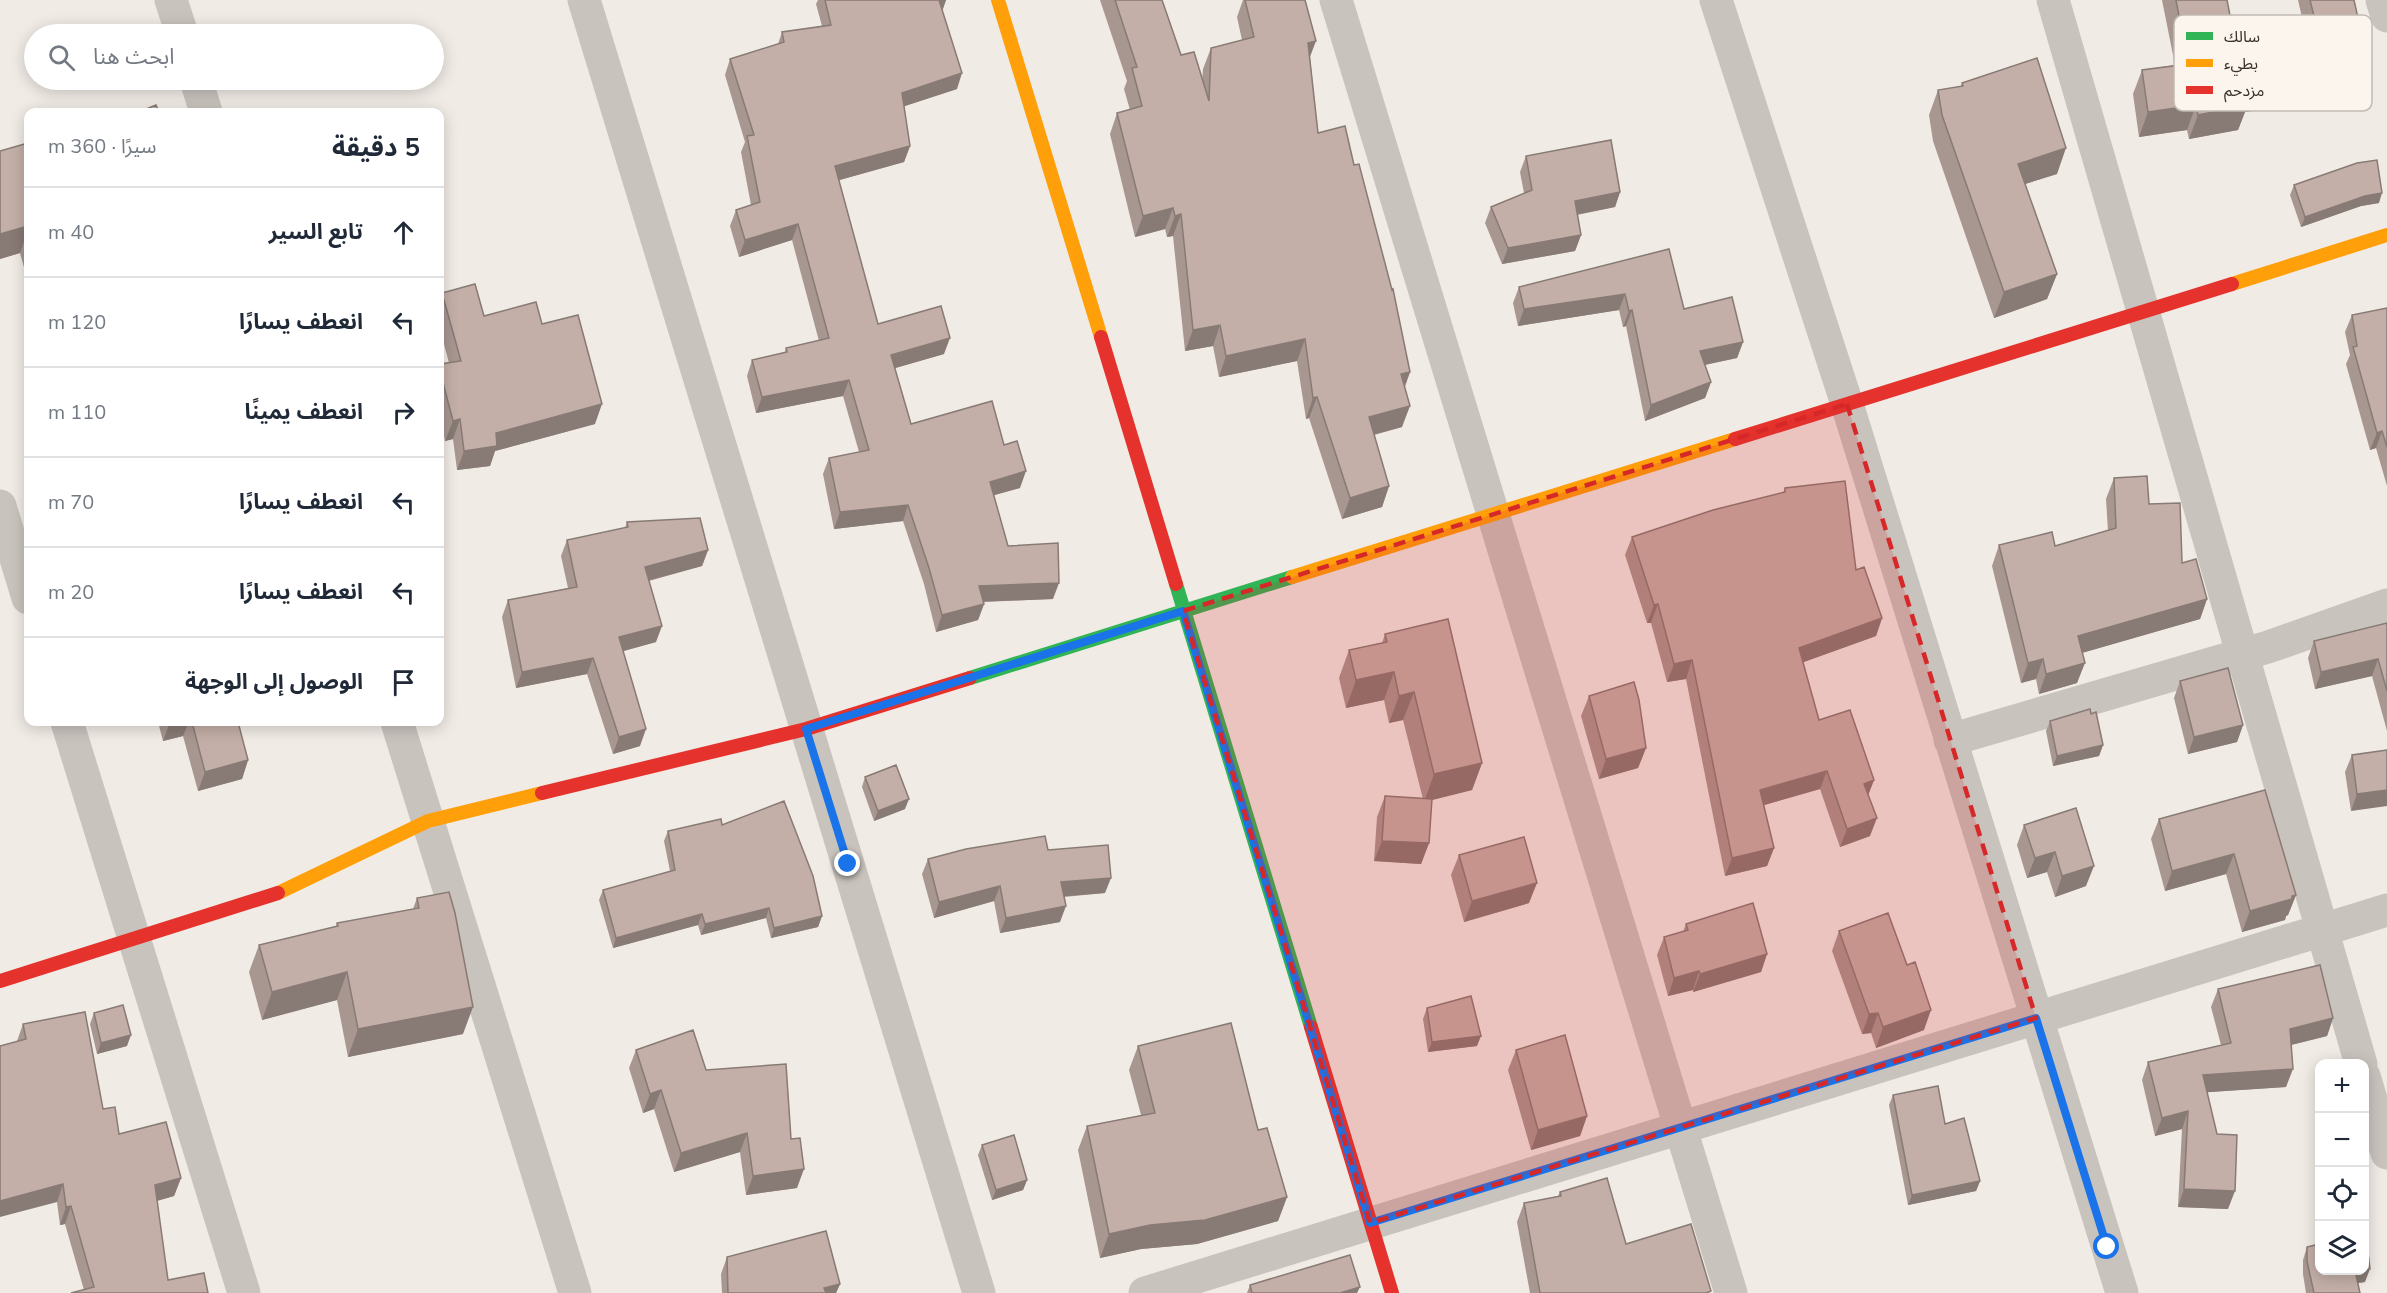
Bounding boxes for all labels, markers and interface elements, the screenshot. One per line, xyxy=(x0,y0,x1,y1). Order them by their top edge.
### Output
legend xyxy=(2174,15,2372,111)
search box xyxy=(24,24,444,90)
text: سالك xyxy=(2224,26,2260,48)
icon: search xyxy=(45,41,78,74)
text: ابحث هنا xyxy=(93,42,174,72)
text: بطيء xyxy=(2224,53,2258,76)
text: مزدحم xyxy=(2224,80,2264,103)
text: 5 دقيقة xyxy=(332,130,420,165)
text: سيرًا · 360 m xyxy=(48,133,156,160)
icon: ahead xyxy=(387,216,420,249)
text: تابع السير xyxy=(269,217,363,247)
text: 40 m xyxy=(48,219,94,246)
icon: left xyxy=(387,306,420,339)
text: انعطف يسارًا xyxy=(239,307,363,337)
text: 120 m xyxy=(48,309,106,336)
icon: right xyxy=(387,396,420,429)
text: انعطف يمينًا xyxy=(245,397,363,427)
text: 110 m xyxy=(48,399,106,426)
icon: left xyxy=(387,486,420,519)
text: انعطف يسارًا xyxy=(239,487,363,517)
text: 70 m xyxy=(48,489,94,516)
icon: left xyxy=(387,576,420,609)
text: انعطف يسارًا xyxy=(239,577,363,607)
text: 20 m xyxy=(48,579,94,606)
icon: arrive xyxy=(387,666,420,699)
text: الوصول إلى الوجهة xyxy=(185,667,363,697)
route end xyxy=(834,850,860,876)
map controls xyxy=(2315,1059,2369,1275)
button: + xyxy=(2315,1059,2369,1113)
button: − xyxy=(2315,1113,2369,1167)
button: locate xyxy=(2315,1167,2369,1221)
button: layers xyxy=(2315,1221,2369,1275)
route start xyxy=(2093,1233,2119,1259)

